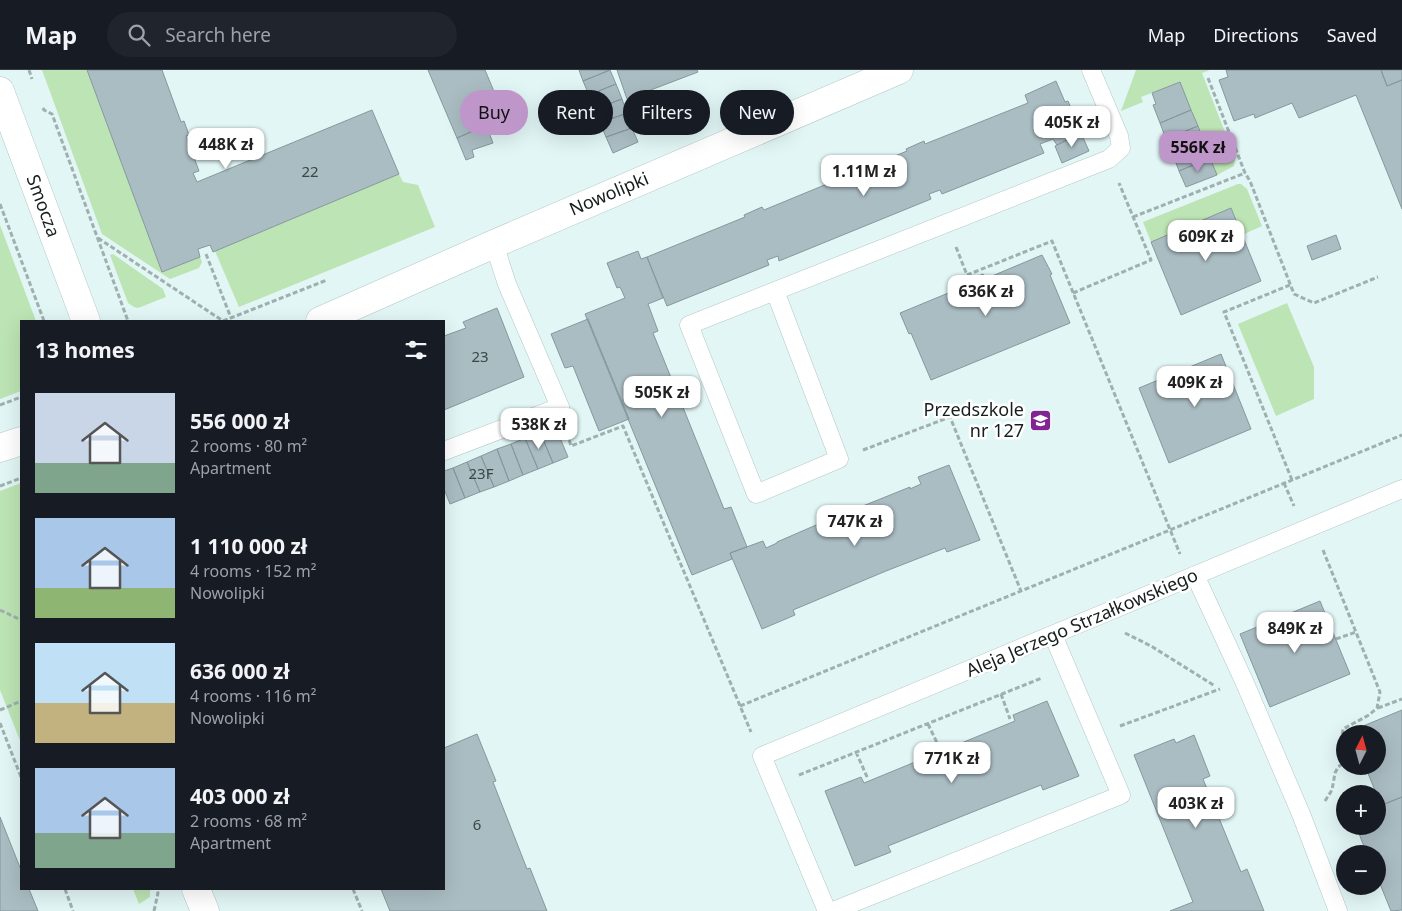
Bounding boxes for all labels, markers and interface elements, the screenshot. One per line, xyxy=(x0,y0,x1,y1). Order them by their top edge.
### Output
search box xyxy=(107,12,457,57)
text: Map xyxy=(25,18,77,51)
icon: search xyxy=(125,21,153,49)
text: Search here xyxy=(165,22,271,48)
text: Map xyxy=(1148,23,1185,47)
text: Directions xyxy=(1213,23,1299,47)
text: Saved xyxy=(1327,23,1377,47)
chip: Buy xyxy=(460,90,528,135)
chip: Rent xyxy=(538,90,613,135)
chip: Filters xyxy=(623,90,710,135)
chip: New xyxy=(720,90,794,135)
pin: 405K zł xyxy=(1026,106,1118,148)
text: 405K zł xyxy=(1044,111,1100,133)
pin: 448K zł xyxy=(180,128,272,170)
pin: 556K zł xyxy=(1152,131,1244,173)
text: 448K zł xyxy=(198,133,254,155)
text: 556K zł xyxy=(1170,136,1226,158)
pin: 1.11M zł xyxy=(812,154,916,197)
text: 1.11M zł xyxy=(832,160,896,182)
house number: 22 xyxy=(301,161,319,181)
street label: Nowolipki xyxy=(565,166,652,221)
street label: Smocza xyxy=(22,171,66,240)
pin: 609K zł xyxy=(1160,220,1252,262)
text: 609K zł xyxy=(1178,225,1234,247)
pin: 636K zł xyxy=(940,274,1032,317)
text: 636K zł xyxy=(958,280,1014,302)
text: 13 homes xyxy=(35,336,135,364)
icon: filters xyxy=(402,336,430,364)
house number: 23 xyxy=(471,346,489,366)
pin: 409K zł xyxy=(1149,366,1241,408)
text: 409K zł xyxy=(1167,371,1223,393)
pin: 505K zł xyxy=(616,376,708,418)
text: 505K zł xyxy=(634,381,690,403)
place label: Przedszkole nr 127 xyxy=(924,397,1024,442)
text: 556 000 zł xyxy=(190,407,290,435)
pin: 538K zł xyxy=(493,408,585,450)
school or university icon: Przedszkole nr 127 xyxy=(1028,408,1052,432)
icon: home xyxy=(75,413,135,473)
text: 538K zł xyxy=(511,413,567,435)
text: 2 rooms · 80 m² xyxy=(190,435,307,457)
text: Apartment xyxy=(190,457,271,479)
house number: 23F xyxy=(469,463,494,483)
pin: 747K zł xyxy=(809,504,901,547)
text: 747K zł xyxy=(827,510,883,532)
text: 1 110 000 zł xyxy=(190,532,307,560)
icon: home xyxy=(75,538,135,598)
text: 4 rooms · 152 m² xyxy=(190,560,316,582)
street label: Aleja Jerzego Strzałkowskiego xyxy=(962,562,1201,682)
text: Nowolipki xyxy=(190,582,265,604)
pin: 849K zł xyxy=(1249,612,1341,654)
text: 849K zł xyxy=(1267,617,1323,639)
text: 636 000 zł xyxy=(190,657,290,685)
icon: home xyxy=(75,663,135,723)
text: 4 rooms · 116 m² xyxy=(190,685,316,707)
text: Nowolipki xyxy=(190,707,265,729)
north arrow xyxy=(1336,725,1386,775)
map controls xyxy=(1336,725,1386,895)
pin: 771K zł xyxy=(906,742,998,784)
text: 771K zł xyxy=(924,747,980,769)
text: 403 000 zł xyxy=(190,782,290,810)
button: + xyxy=(1336,785,1386,835)
pin: 403K zł xyxy=(1150,786,1242,829)
icon: home xyxy=(75,788,135,848)
text: 403K zł xyxy=(1168,792,1224,814)
text: 2 rooms · 68 m² xyxy=(190,810,307,832)
house number: 6 xyxy=(473,814,481,834)
text: Apartment xyxy=(190,832,271,854)
button: − xyxy=(1336,845,1386,895)

